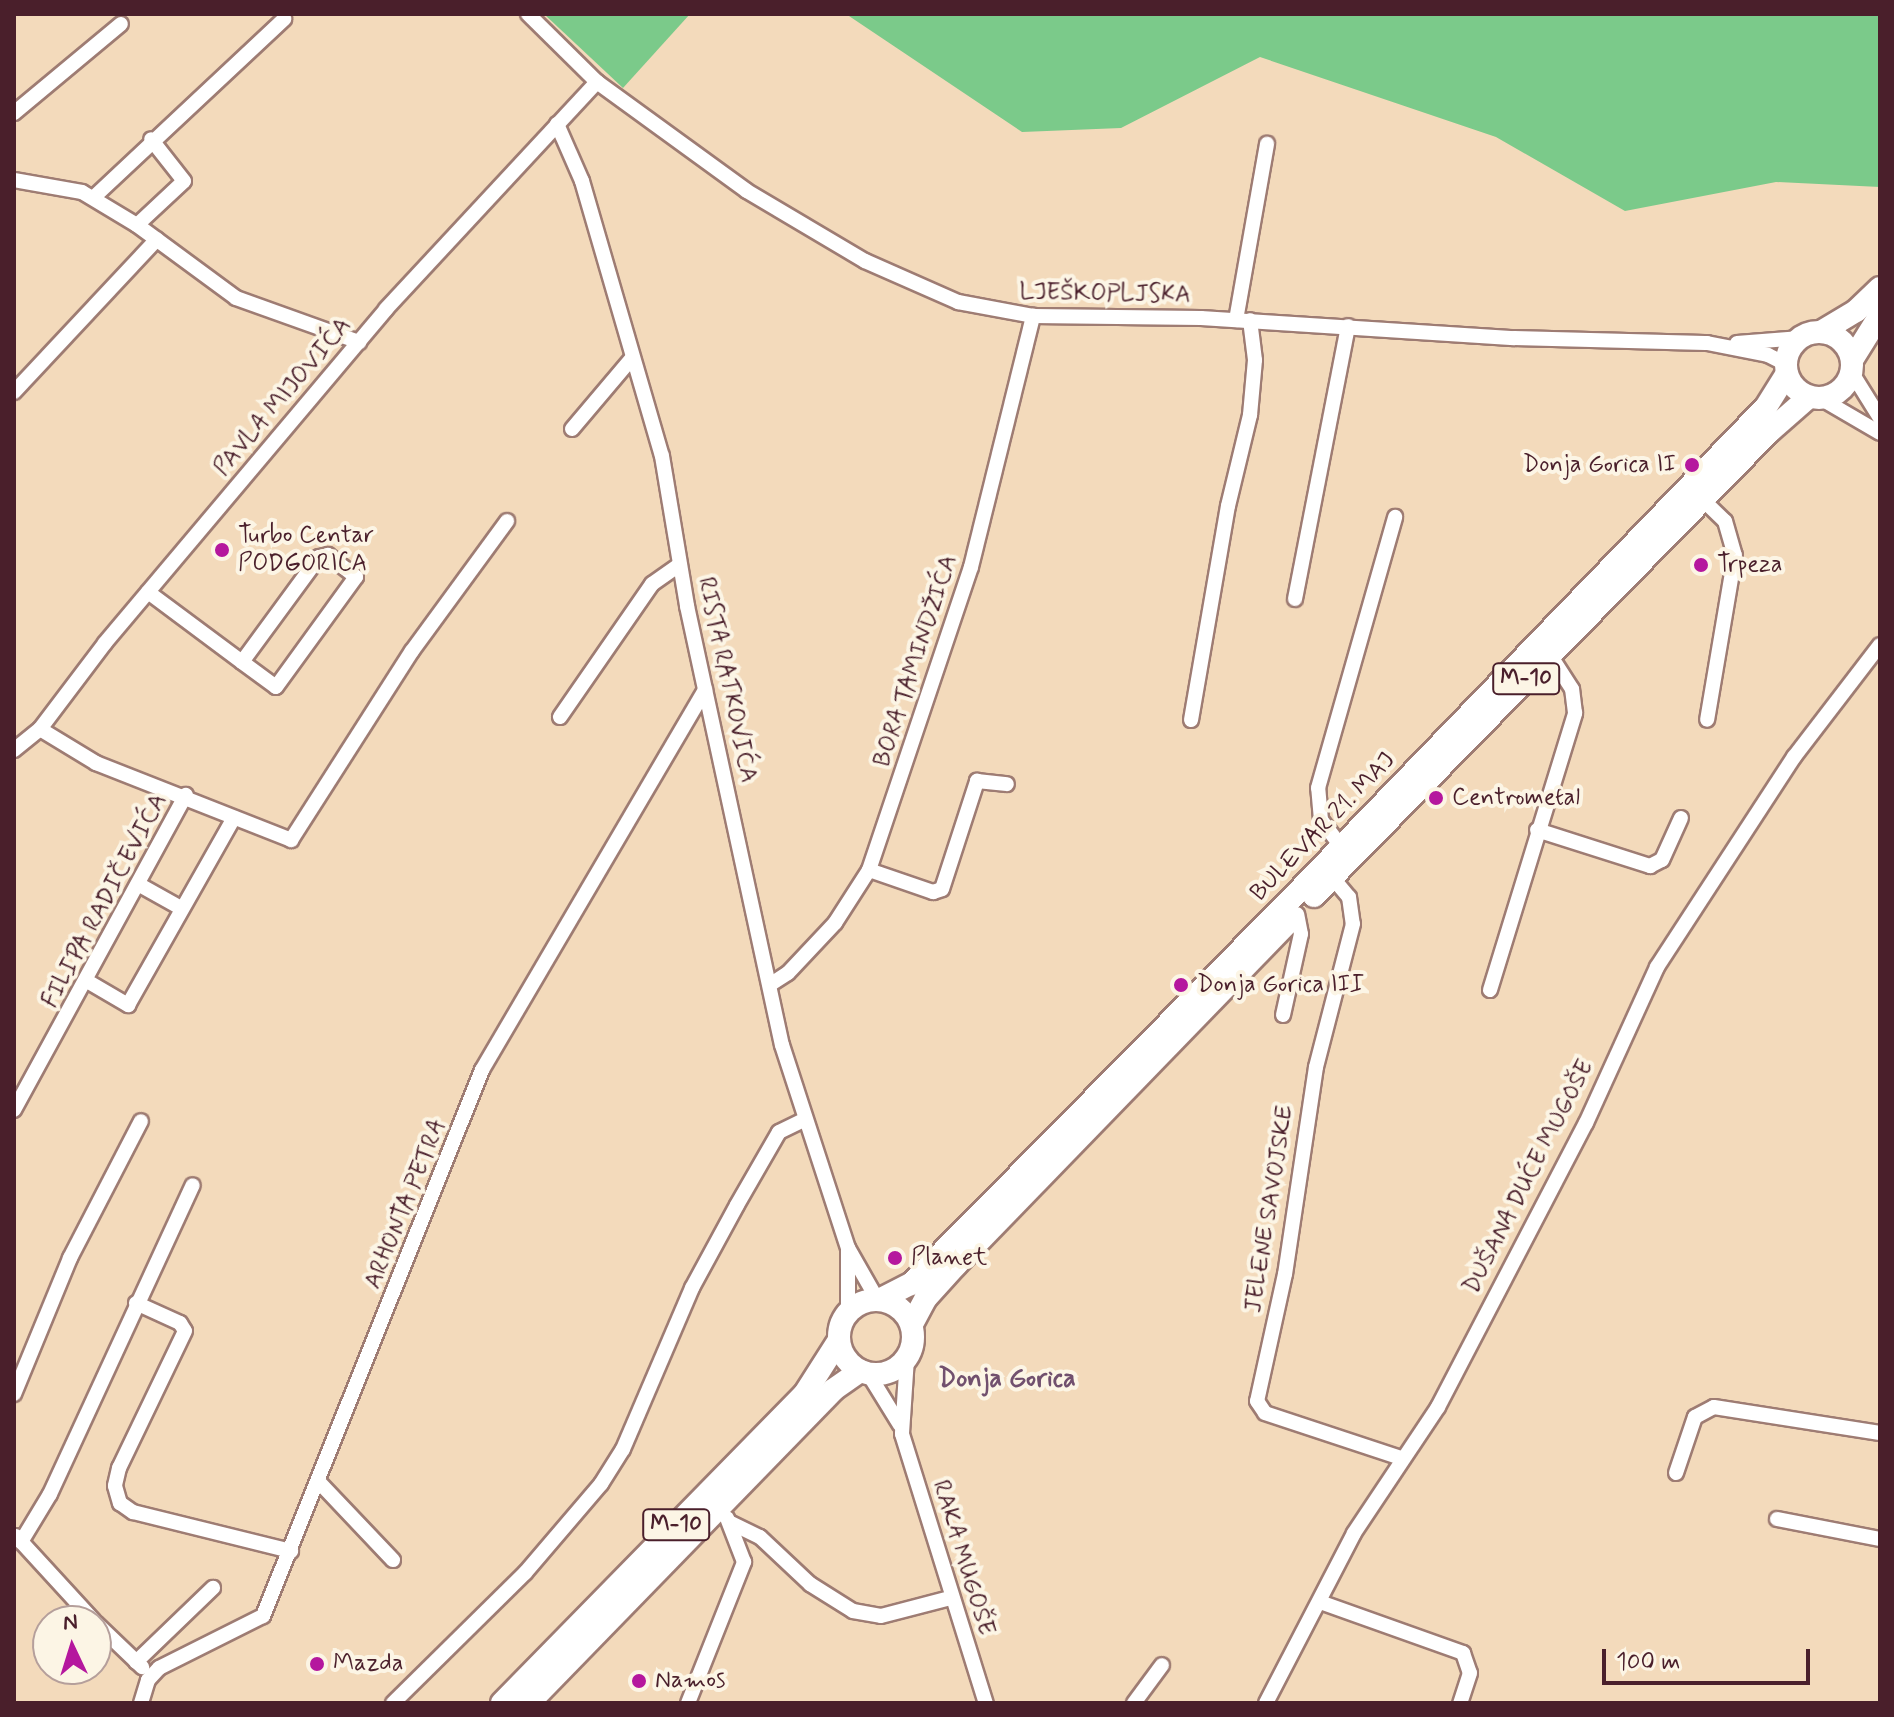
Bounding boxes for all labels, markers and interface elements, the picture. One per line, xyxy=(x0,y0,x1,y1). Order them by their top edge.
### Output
street label: LJEŠKOPLJSKA xyxy=(1019,278,1191,310)
street label: PAVLA MIJOVIĆA xyxy=(209,312,357,482)
place label: Donja Gorica II xyxy=(1512,451,1676,479)
marker: Donja Gorica II xyxy=(1683,456,1701,474)
place label: Turbo Centar PODGORICA xyxy=(238,522,374,578)
marker: Turbo Centar PODGORICA xyxy=(213,541,231,559)
place label: Trpeza xyxy=(1717,551,1783,579)
street label: BORA TAMINDŽIĆA xyxy=(868,552,964,770)
marker: Trpeza xyxy=(1692,556,1710,574)
street label: RISTA RATKOVIĆA xyxy=(692,578,762,782)
road number: M-10 xyxy=(1492,661,1560,697)
street label: BULEVAR 21. MAJ xyxy=(1245,747,1401,907)
place label: Centrometal xyxy=(1452,784,1580,812)
street label: FILIPA RADIČEVIĆA xyxy=(36,789,174,1013)
marker: Centrometal xyxy=(1427,789,1445,807)
place label: Donja Gorica III xyxy=(1197,971,1368,999)
marker: Donja Gorica III xyxy=(1172,976,1190,994)
street label: DUŠANA DUĆE MUGOŠE xyxy=(1457,1054,1601,1300)
street label: JELENE SAVOJSKE xyxy=(1239,1103,1301,1315)
street label: ARHONTA PETRA xyxy=(358,1113,454,1295)
place label: Planet xyxy=(911,1244,987,1272)
marker: Planet xyxy=(886,1249,904,1267)
district label: Donja Gorica xyxy=(936,1364,1078,1396)
street label: RAKA MUGOŠE xyxy=(925,1476,1001,1640)
road number: M-10 xyxy=(642,1507,710,1543)
north arrow xyxy=(32,1605,112,1685)
text: N xyxy=(62,1609,79,1638)
scale bar xyxy=(1606,1633,1814,1683)
text: 100 m xyxy=(1616,1647,1680,1678)
place label: Mazda xyxy=(333,1650,404,1678)
marker: Mazda xyxy=(308,1655,326,1673)
place label: Namos xyxy=(655,1667,725,1695)
marker: Namos xyxy=(630,1672,648,1690)

